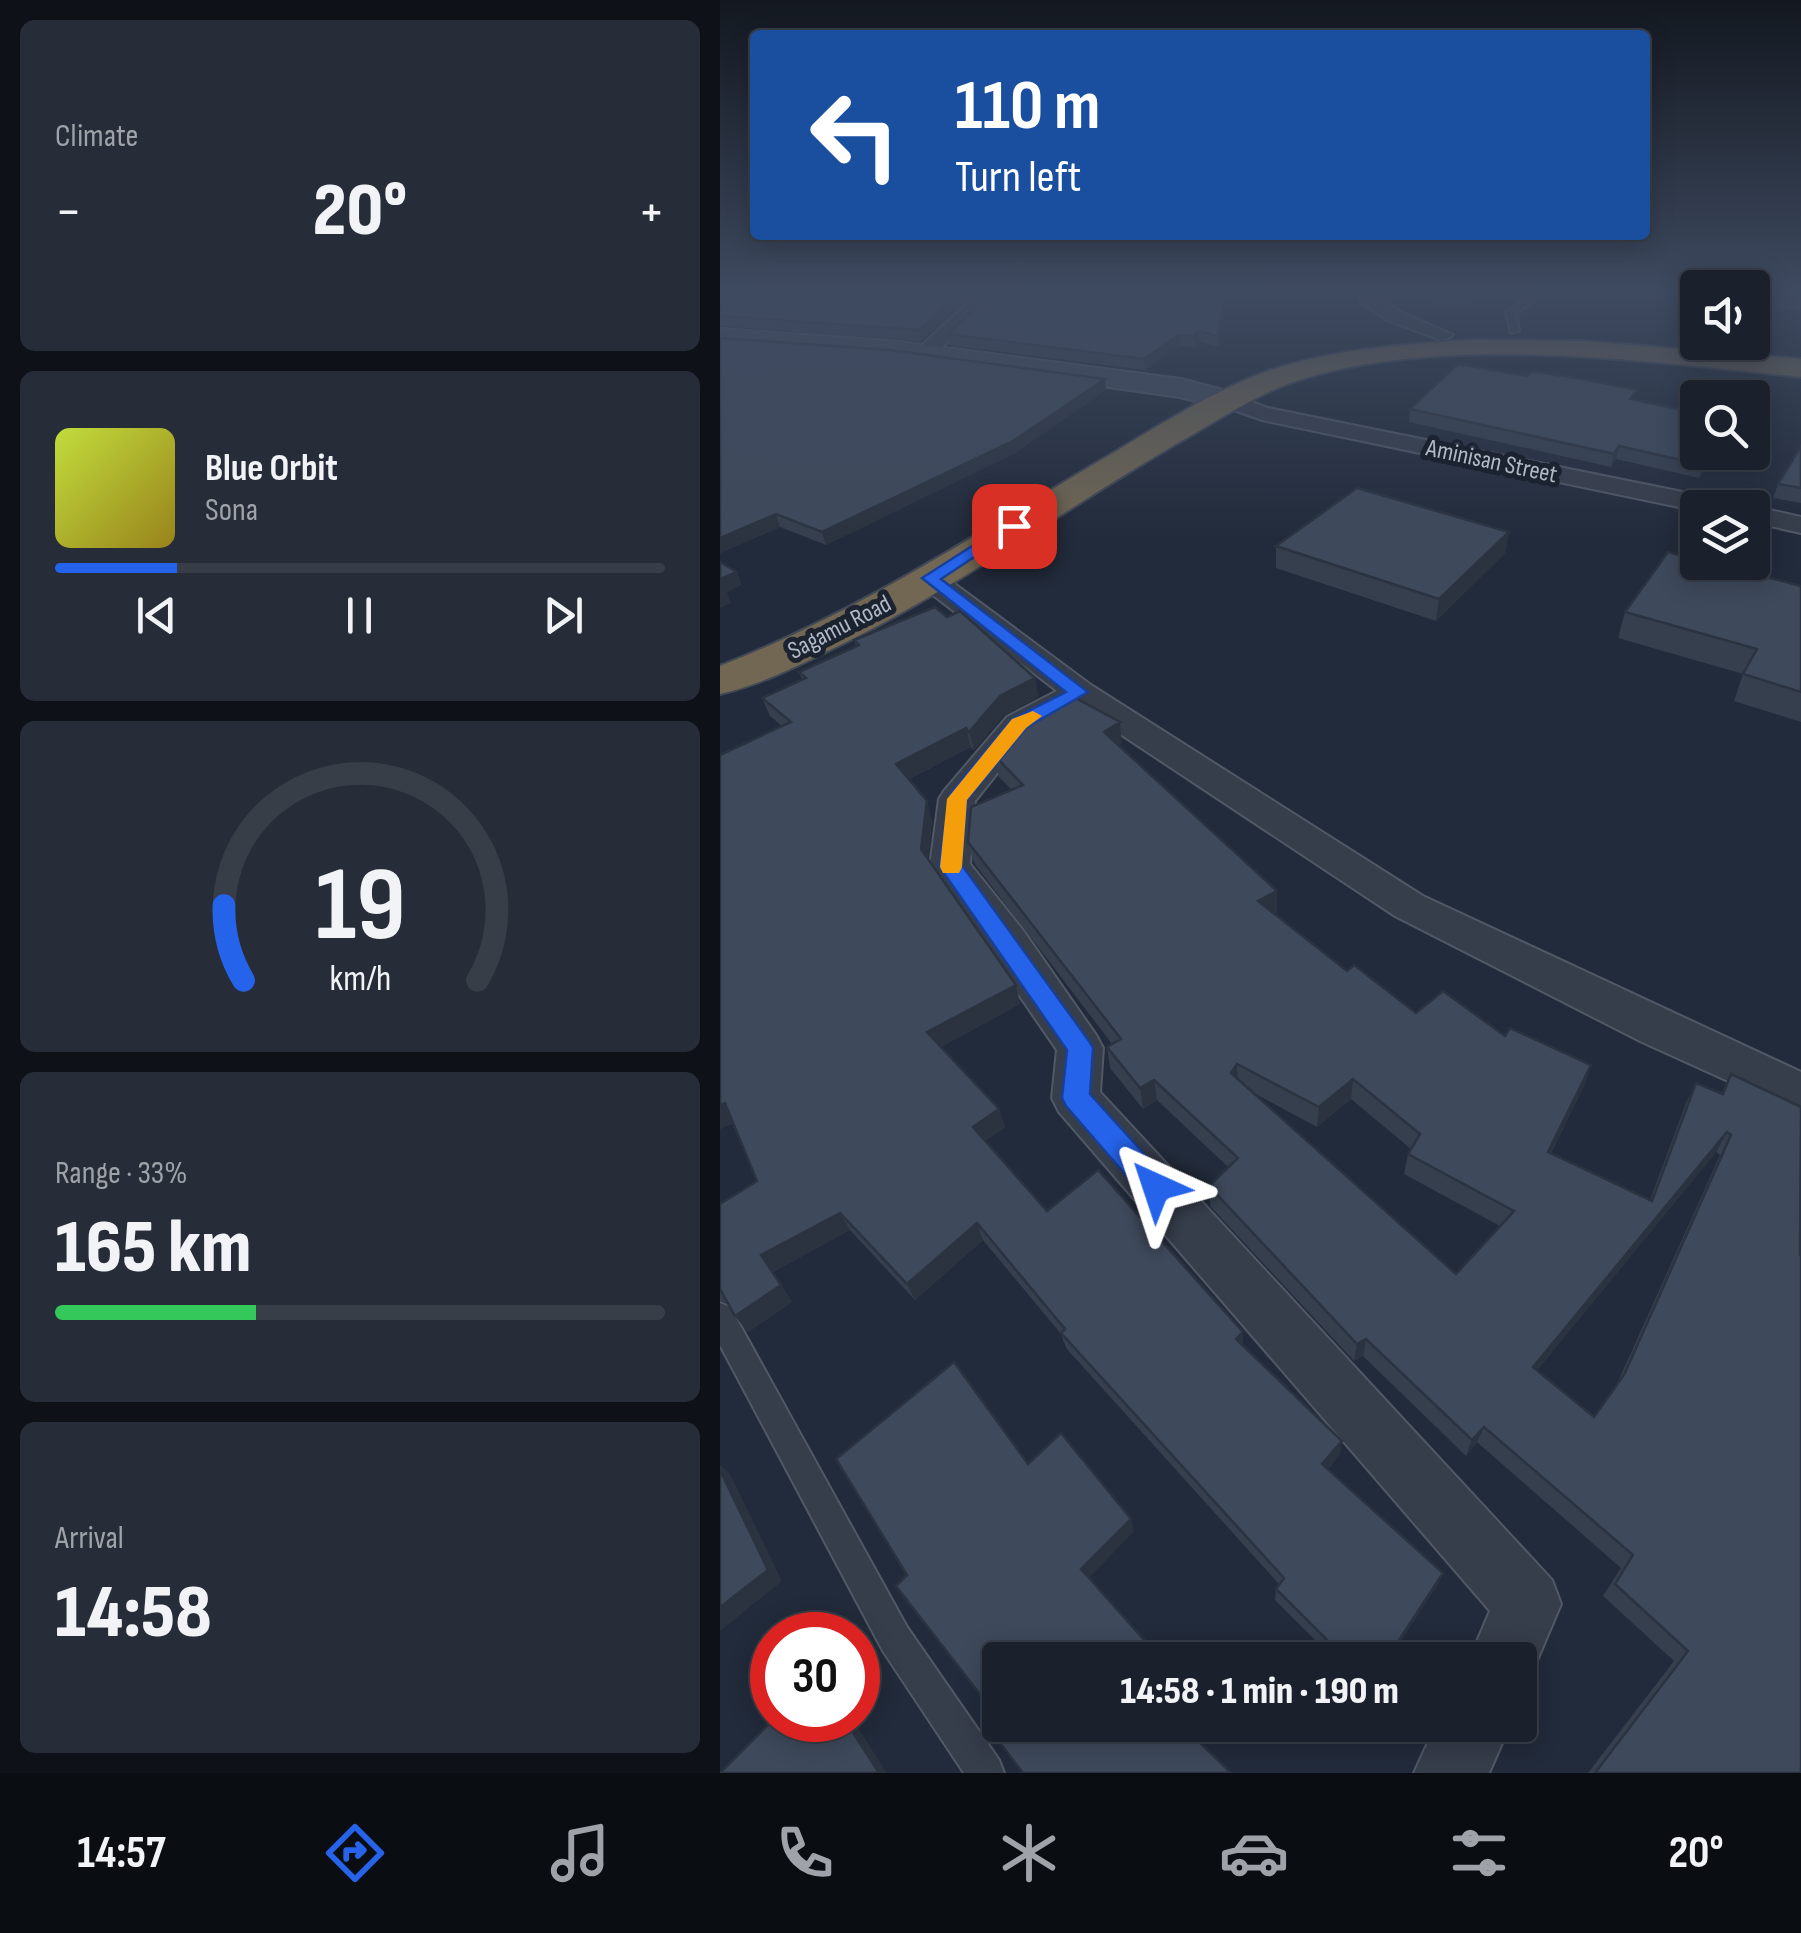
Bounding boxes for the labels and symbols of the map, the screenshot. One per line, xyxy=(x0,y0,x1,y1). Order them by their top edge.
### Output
street label: Aminisan Street xyxy=(1422,432,1560,490)
pin xyxy=(972,484,1057,569)
street label: Sagamu Road xyxy=(783,588,896,667)
position arrow xyxy=(1104,1135,1208,1239)
speed limit sign: 30 xyxy=(750,1612,880,1742)

